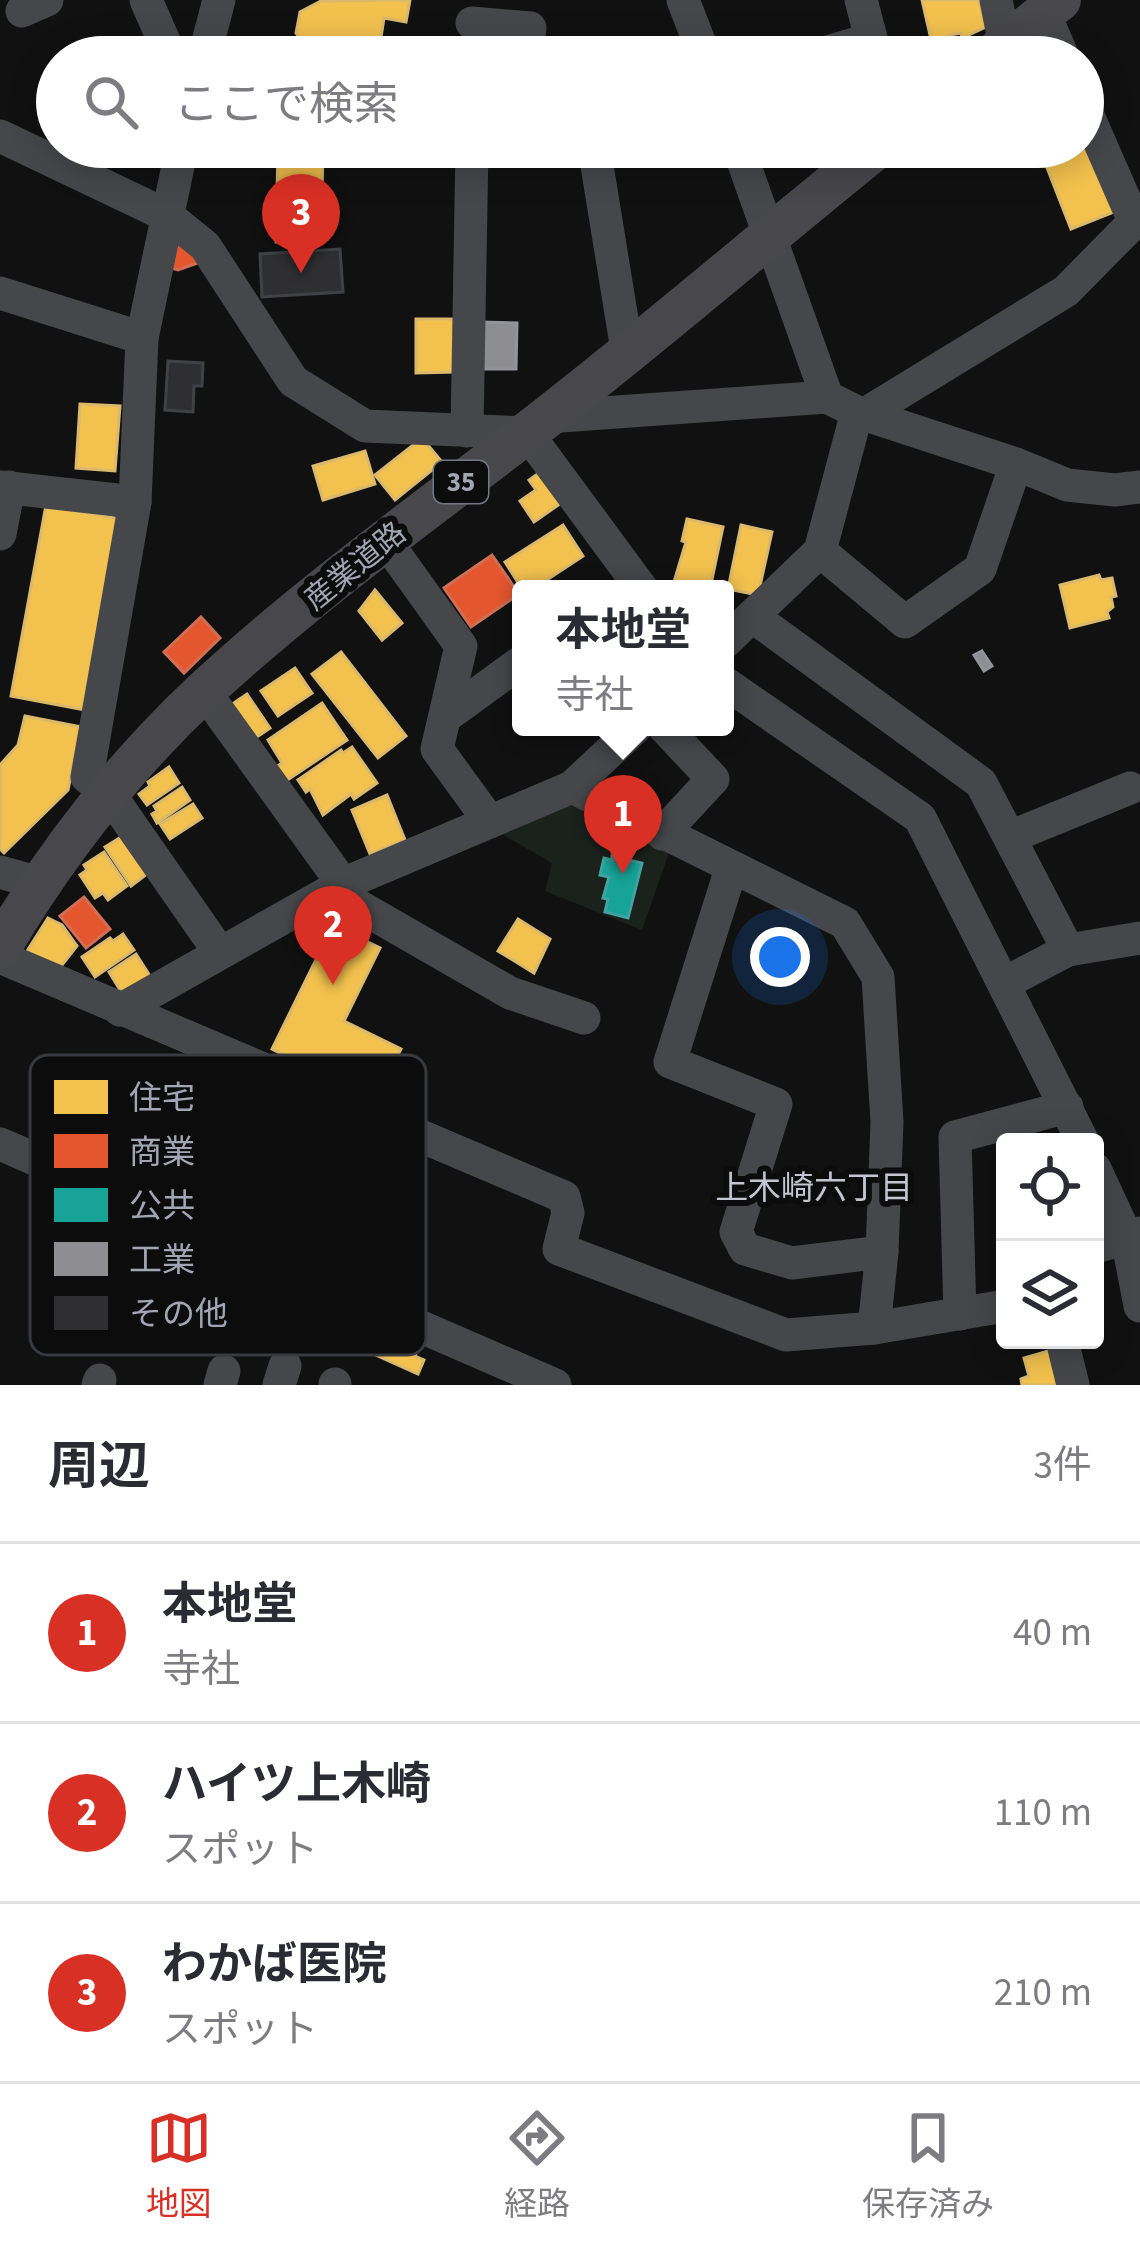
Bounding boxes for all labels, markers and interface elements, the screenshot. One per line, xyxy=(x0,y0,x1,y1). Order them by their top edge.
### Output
search box xyxy=(36,36,1104,168)
icon: search xyxy=(78,69,144,135)
text: ここで検索 xyxy=(174,73,399,137)
pin: 3 xyxy=(262,174,340,273)
road number: 35 xyxy=(434,461,488,503)
street label: 産業道路 xyxy=(295,512,415,621)
popup xyxy=(512,580,734,736)
text: 本地堂 xyxy=(555,599,691,663)
text: 寺社 xyxy=(555,668,634,724)
pin: 1 xyxy=(584,775,662,874)
pin: 2 xyxy=(294,886,372,985)
your location xyxy=(750,927,810,987)
legend xyxy=(30,1055,426,1355)
text: 住宅 xyxy=(129,1075,195,1122)
text: 商業 xyxy=(129,1129,195,1176)
map controls xyxy=(996,1133,1104,1349)
button: locate xyxy=(996,1133,1104,1241)
district label: 上木崎六丁目 xyxy=(715,1165,913,1212)
text: 公共 xyxy=(129,1183,195,1230)
text: 工業 xyxy=(129,1237,195,1284)
button: layers xyxy=(996,1241,1104,1349)
text: その他 xyxy=(129,1291,228,1338)
text: 周辺 xyxy=(48,1431,150,1503)
text: 3件 xyxy=(1034,1438,1092,1494)
text: 本地堂 xyxy=(162,1573,297,1637)
text: 1 xyxy=(77,1605,97,1661)
text: 40 m xyxy=(1013,1605,1092,1661)
text: 寺社 xyxy=(162,1642,240,1698)
text: ハイツ上木崎 xyxy=(162,1753,431,1817)
text: 2 xyxy=(77,1785,97,1841)
text: 110 m xyxy=(994,1785,1092,1841)
text: スポット xyxy=(162,1822,318,1878)
text: わかば医院 xyxy=(162,1933,387,1997)
text: 3 xyxy=(77,1965,97,2021)
text: 210 m xyxy=(994,1965,1092,2021)
text: スポット xyxy=(162,2002,318,2058)
tab: 地図 xyxy=(146,2105,212,2228)
tab: 経路 xyxy=(504,2105,570,2228)
tab: 保存済み xyxy=(862,2105,994,2228)

